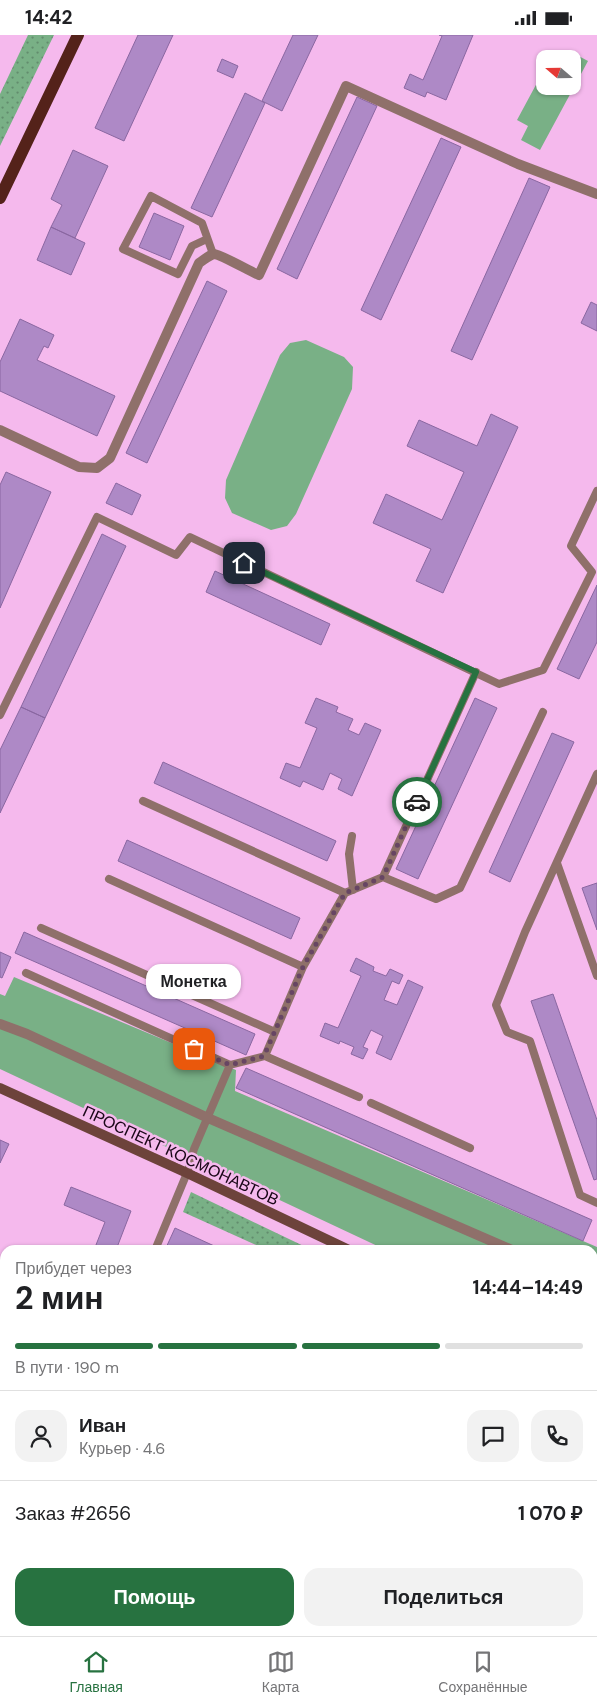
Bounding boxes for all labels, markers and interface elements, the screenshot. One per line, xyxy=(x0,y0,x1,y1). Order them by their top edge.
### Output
text: 14:42 xyxy=(25,5,72,30)
north arrow xyxy=(536,50,581,95)
map controls xyxy=(536,50,581,95)
pin xyxy=(223,542,265,584)
icon: home xyxy=(230,549,258,577)
courier xyxy=(392,777,442,827)
icon: car xyxy=(403,788,431,816)
callout: Монетка xyxy=(146,964,242,999)
text: Монетка xyxy=(160,971,227,992)
pin xyxy=(173,1028,215,1070)
icon: bag xyxy=(180,1035,208,1063)
street label: ПРОСПЕКТ КОСМОНАВТОВ xyxy=(79,1101,282,1210)
text: Прибудет через xyxy=(15,1258,132,1279)
text: 14:44–14:49 xyxy=(472,1275,583,1300)
text: 2 мин xyxy=(15,1277,104,1319)
text: В пути · 190 m xyxy=(15,1357,119,1378)
button: person xyxy=(15,1410,67,1462)
button: chat xyxy=(467,1410,519,1462)
button: phone xyxy=(531,1410,583,1462)
text: Иван xyxy=(79,1413,126,1438)
text: Курьер · 4.6 xyxy=(79,1438,165,1459)
text: Заказ #2656 xyxy=(15,1501,131,1526)
text: 1 070 ₽ xyxy=(518,1501,583,1526)
button: Помощь xyxy=(15,1568,294,1626)
button: Поделиться xyxy=(304,1568,583,1626)
tab: Главная xyxy=(70,1648,123,1696)
tab: Карта xyxy=(262,1648,299,1696)
tab: Сохранённые xyxy=(438,1648,527,1696)

